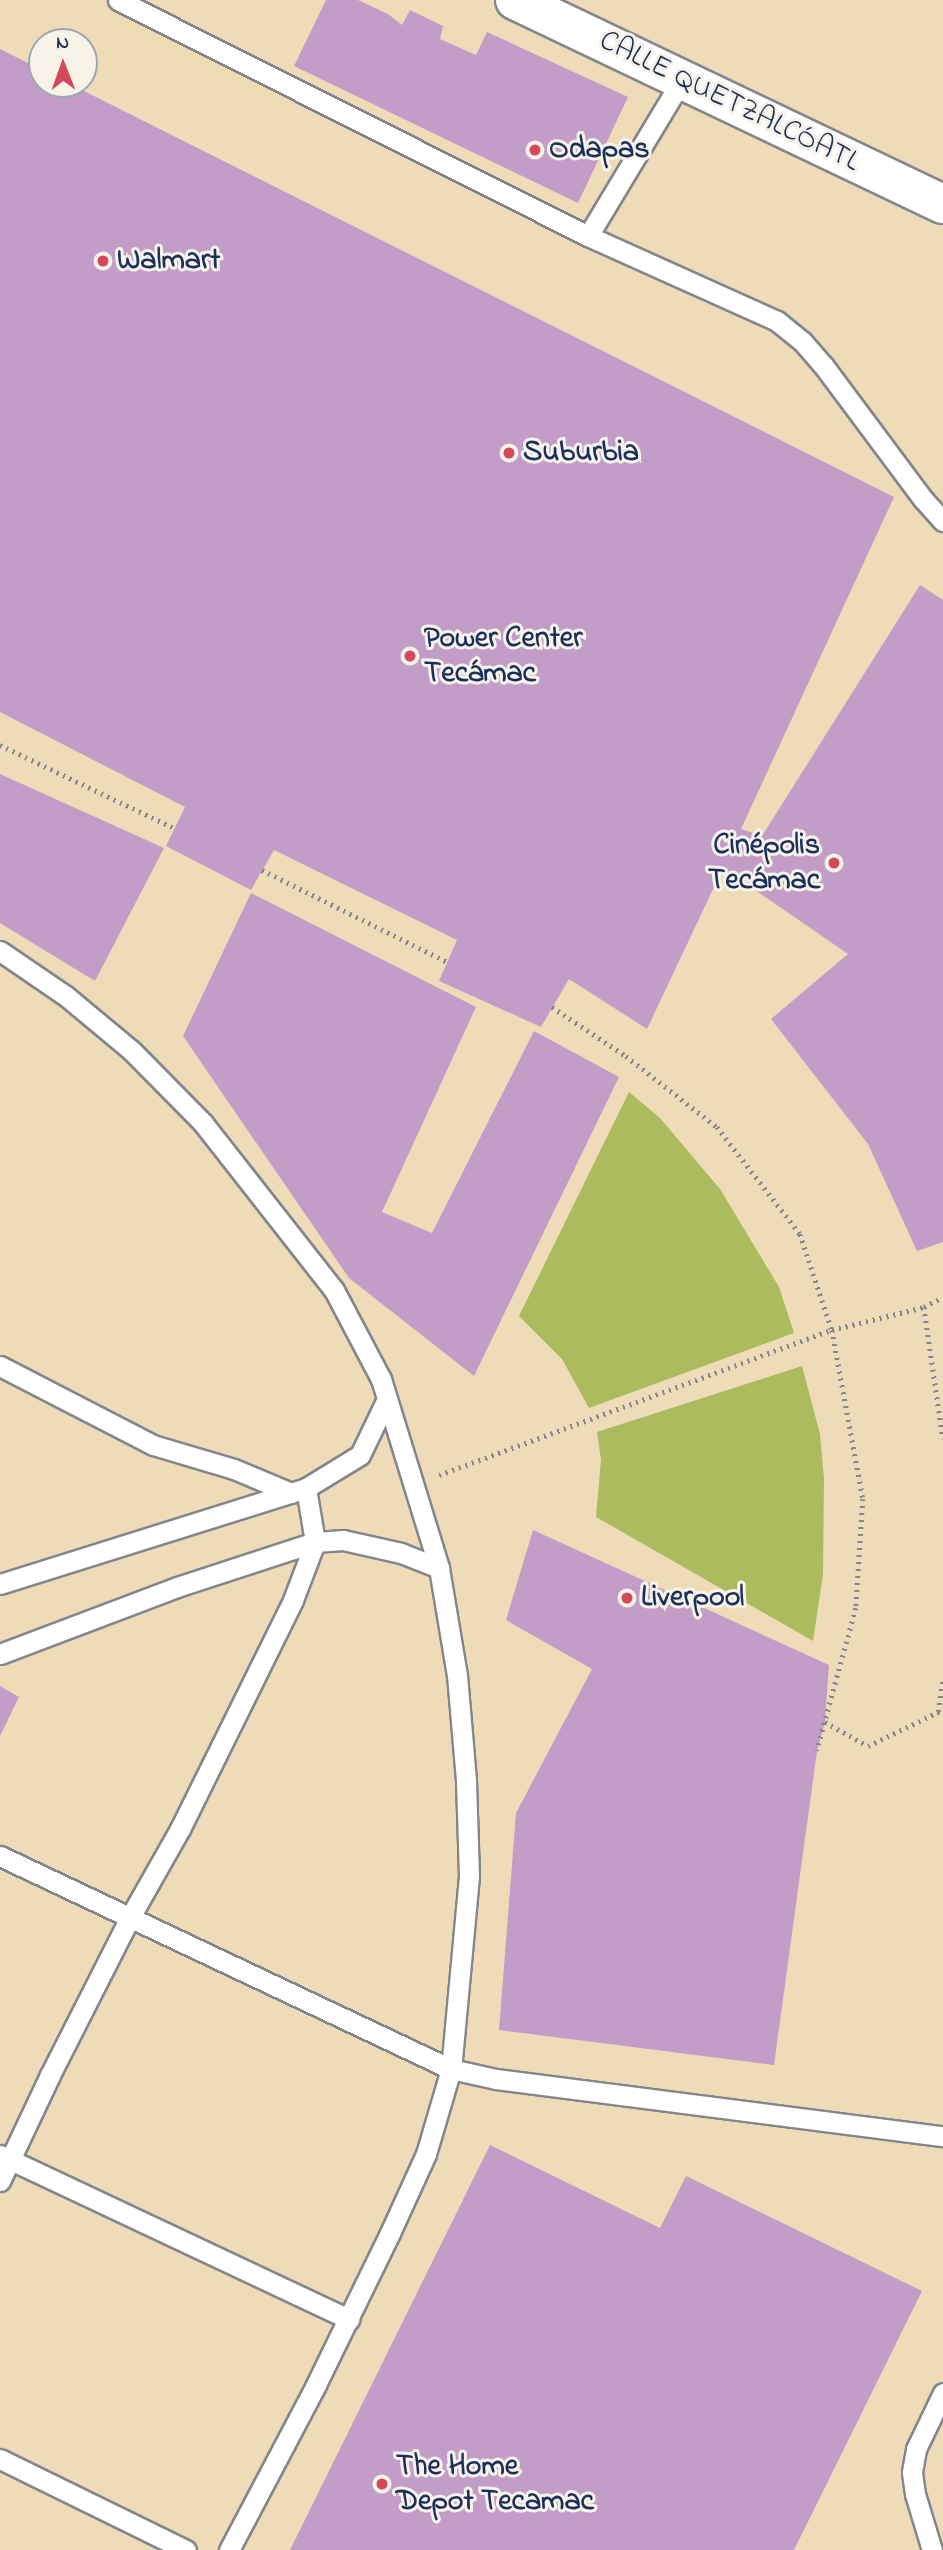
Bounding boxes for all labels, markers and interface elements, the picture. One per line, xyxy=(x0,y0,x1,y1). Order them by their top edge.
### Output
street label: CALLE QUETZALCÓATL xyxy=(593,23,865,181)
north arrow xyxy=(28,28,98,98)
text: N xyxy=(56,30,69,57)
place label: Odapas xyxy=(549,132,650,168)
marker: Odapas xyxy=(527,142,543,158)
place label: Walmart xyxy=(117,243,220,279)
marker: Walmart xyxy=(95,253,111,269)
place label: Suburbia xyxy=(523,435,639,471)
marker: Suburbia xyxy=(501,445,517,461)
place label: Power Center Tecámac xyxy=(424,621,583,692)
marker: Power Center Tecámac xyxy=(402,648,418,664)
place label: Cinépolis Tecámac xyxy=(708,828,820,898)
marker: Cinépolis Tecámac xyxy=(826,855,842,871)
place label: Liverpool xyxy=(641,1580,744,1616)
marker: Liverpool xyxy=(619,1590,635,1606)
place label: The Home Depot Tecamac xyxy=(396,2449,594,2520)
marker: The Home Depot Tecamac xyxy=(374,2476,390,2492)

